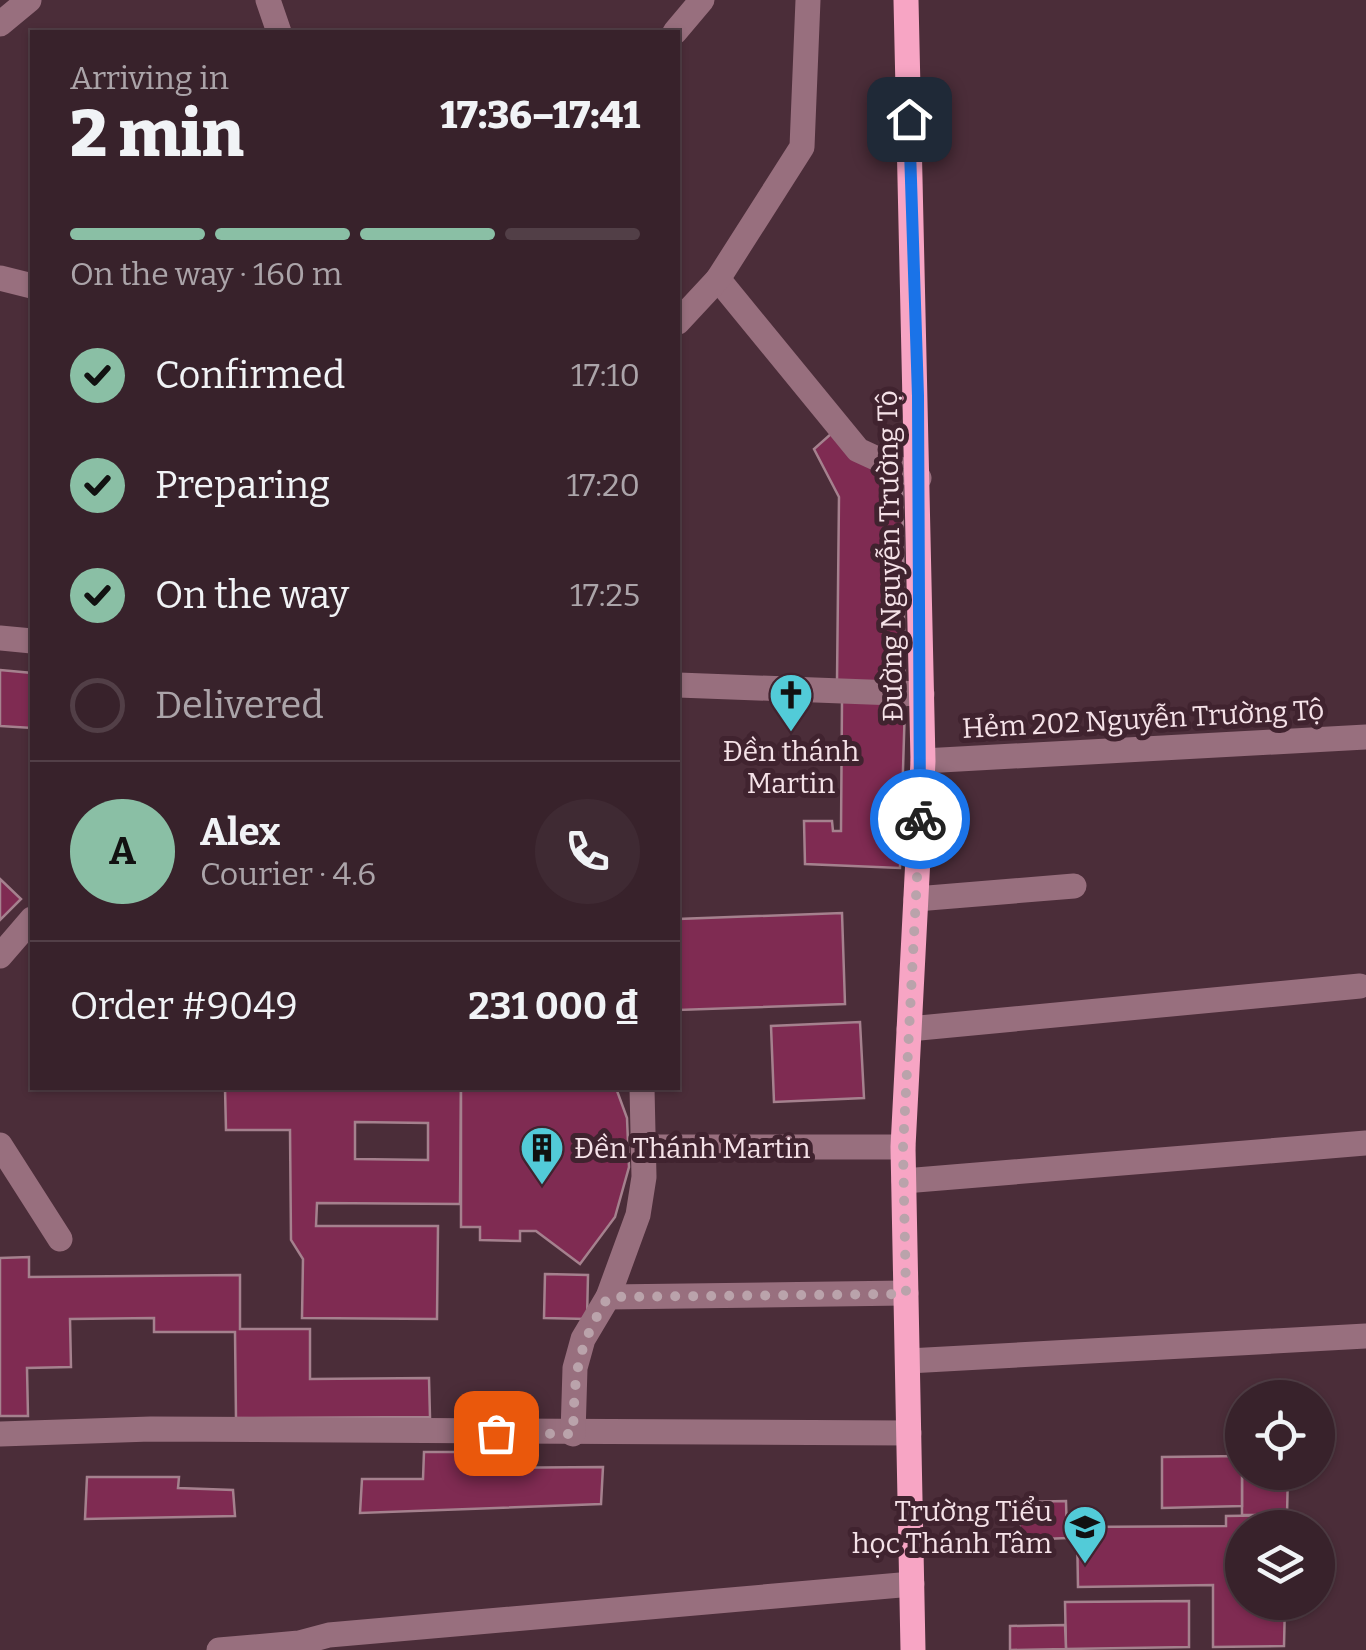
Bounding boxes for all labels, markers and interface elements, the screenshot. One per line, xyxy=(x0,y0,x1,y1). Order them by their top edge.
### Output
text: Arriving in xyxy=(70,59,229,97)
pin xyxy=(867,77,952,162)
text: 17:36–17:41 xyxy=(440,92,640,138)
icon: home xyxy=(882,92,937,147)
text: 2 min xyxy=(70,95,244,173)
text: On the way · 160 m xyxy=(70,255,342,293)
icon: check xyxy=(70,348,125,403)
text: Confirmed xyxy=(155,352,345,398)
text: 17:10 xyxy=(571,356,640,394)
street label: Đường Nguyễn Trường Tộ xyxy=(871,390,909,722)
icon: check xyxy=(70,458,125,513)
text: Preparing xyxy=(155,462,330,508)
text: 17:20 xyxy=(567,466,640,504)
icon: check xyxy=(70,568,125,623)
text: On the way xyxy=(155,572,349,618)
text: 17:25 xyxy=(570,576,640,614)
church icon: Đền thánh Martin xyxy=(768,672,814,733)
text: Delivered xyxy=(155,682,324,728)
street label: Hẻm 202 Nguyễn Trường Tộ xyxy=(961,693,1325,745)
place label: Đền thánh Martin xyxy=(723,735,859,800)
courier xyxy=(870,769,970,869)
icon: bike xyxy=(893,792,948,847)
button: phone xyxy=(535,799,640,904)
text: Alex xyxy=(200,809,280,855)
text: A xyxy=(109,828,136,874)
text: Courier · 4.6 xyxy=(200,855,376,893)
text: Order #9049 xyxy=(70,983,298,1029)
text: 231 000 ₫ xyxy=(468,983,640,1029)
building icon: Đền Thánh Martin xyxy=(519,1125,565,1186)
place label: Đền Thánh Martin xyxy=(574,1132,811,1165)
map controls xyxy=(1225,1380,1335,1620)
button: locate xyxy=(1225,1380,1335,1490)
pin xyxy=(454,1391,539,1476)
icon: bag xyxy=(469,1406,524,1461)
place label: Trường Tiểu học Thánh Tâm xyxy=(852,1495,1052,1560)
school or university icon: Trường Tiểu học Thánh Tâm xyxy=(1062,1504,1108,1565)
button: layers xyxy=(1225,1510,1335,1620)

